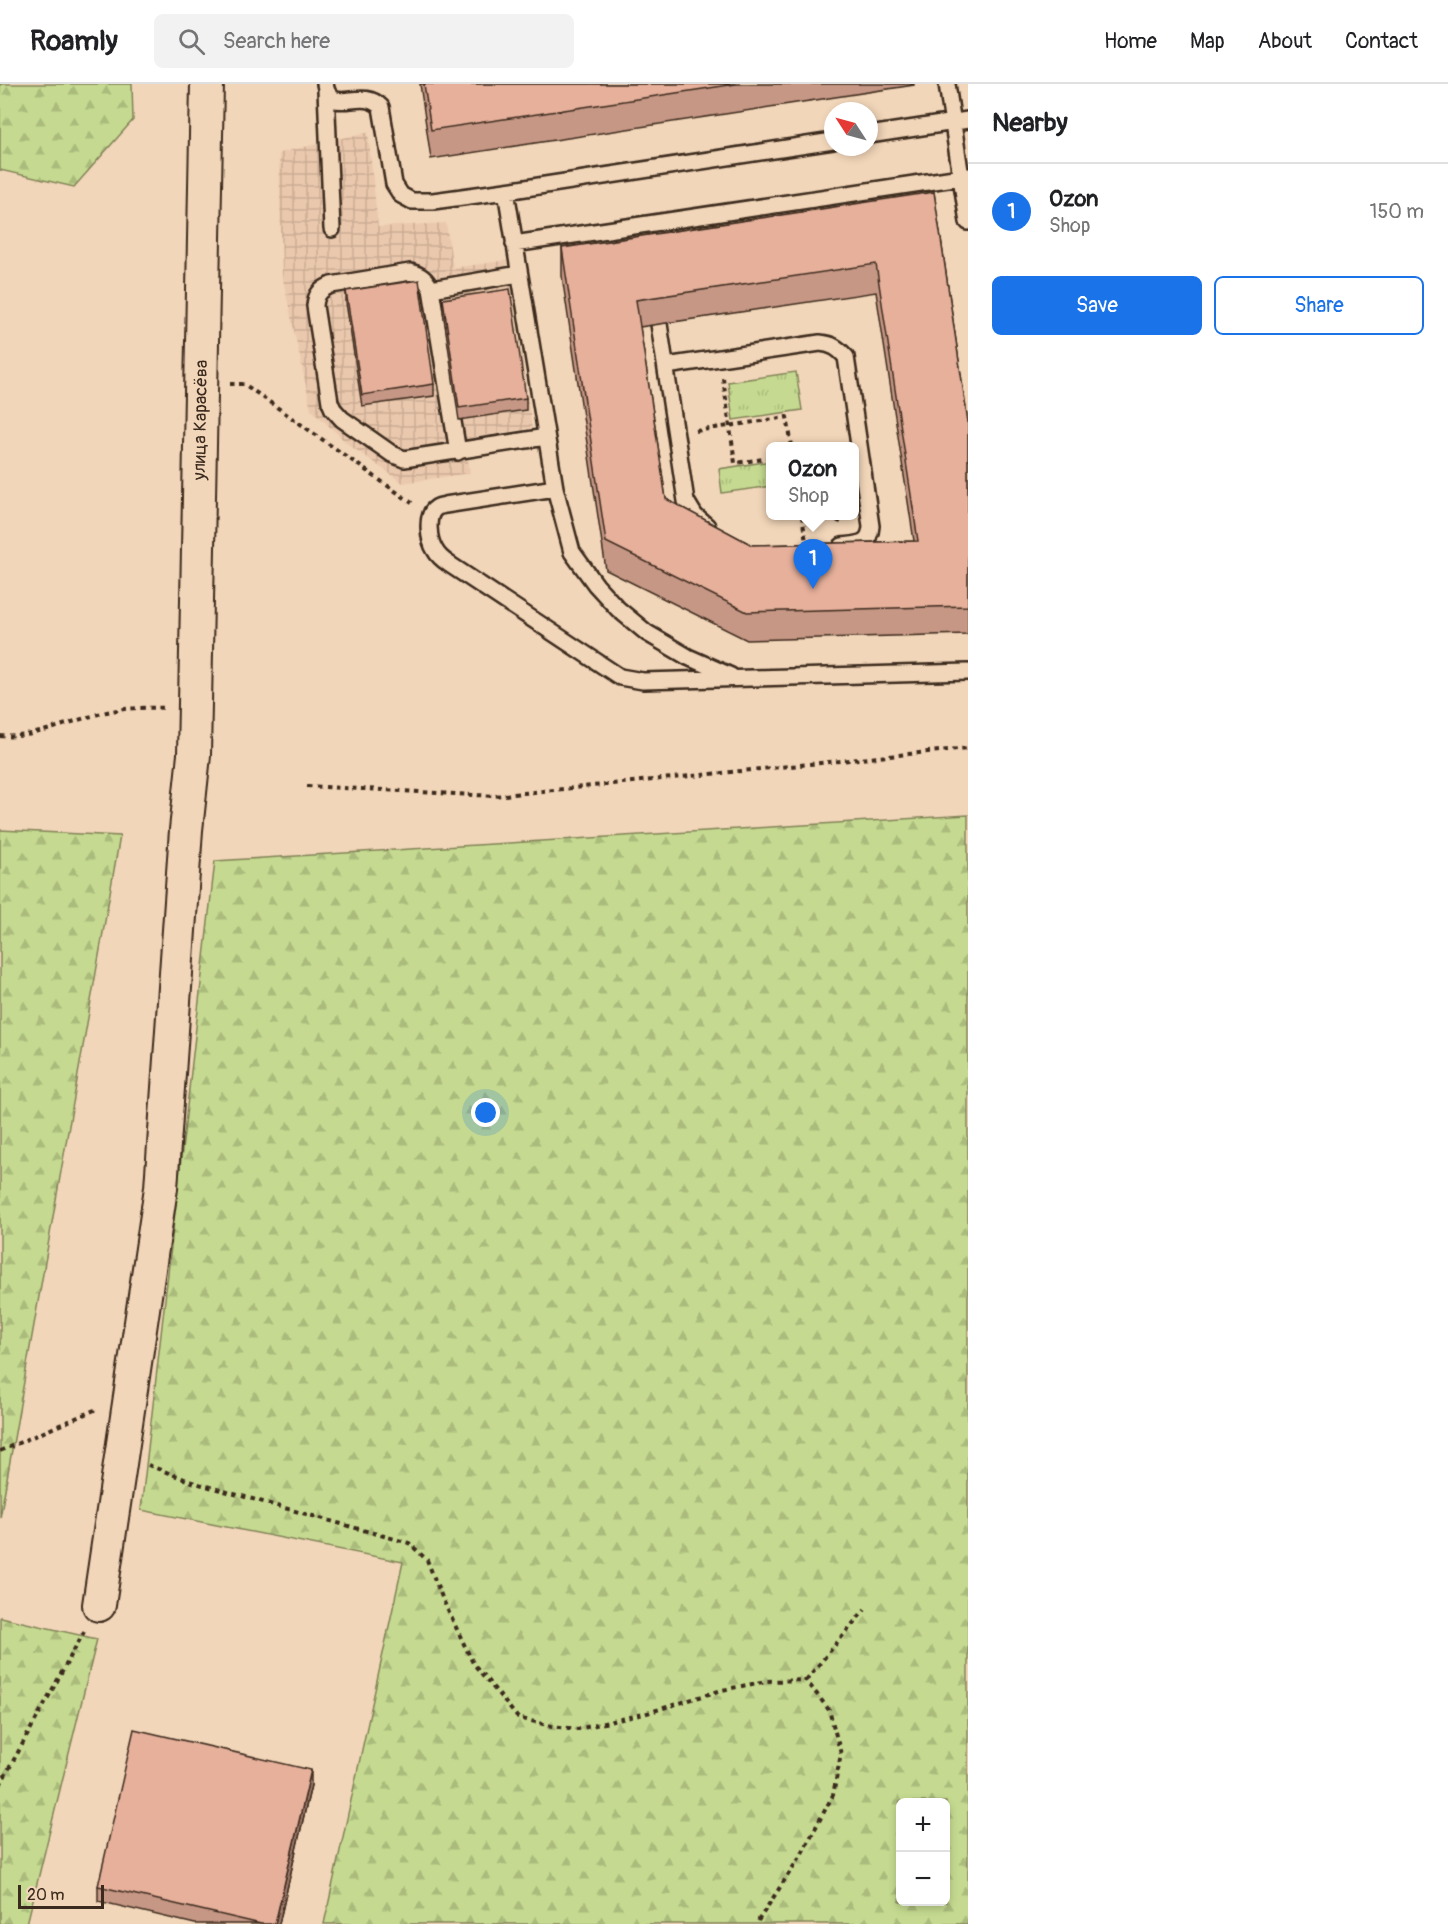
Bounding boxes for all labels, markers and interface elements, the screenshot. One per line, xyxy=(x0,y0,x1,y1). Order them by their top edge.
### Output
search box xyxy=(154,14,574,68)
text: Roamly xyxy=(30,24,118,59)
icon: search xyxy=(175,25,208,58)
text: Search here xyxy=(223,27,330,55)
text: Home xyxy=(1104,28,1157,55)
text: Map xyxy=(1190,28,1225,55)
text: About xyxy=(1258,28,1312,55)
text: Contact xyxy=(1345,28,1418,55)
north arrow xyxy=(824,102,878,156)
text: Nearby xyxy=(992,107,1068,139)
text: Ozon xyxy=(1049,185,1098,213)
text: 1 xyxy=(1008,199,1015,224)
text: 150 m xyxy=(1370,199,1424,224)
text: Shop xyxy=(1049,213,1090,238)
button: Save xyxy=(992,276,1202,335)
button: Share xyxy=(1214,276,1424,335)
street label: улица Карасёва xyxy=(188,360,213,481)
popup xyxy=(766,442,859,520)
text: Ozon xyxy=(788,455,837,483)
text: Shop xyxy=(788,483,829,508)
pin: 1 xyxy=(794,540,832,589)
your location xyxy=(471,1098,500,1127)
map controls xyxy=(896,1798,950,1906)
button: + xyxy=(896,1798,950,1852)
button: − xyxy=(896,1852,950,1906)
scale bar xyxy=(18,1882,104,1910)
text: 20 m xyxy=(27,1885,65,1905)

